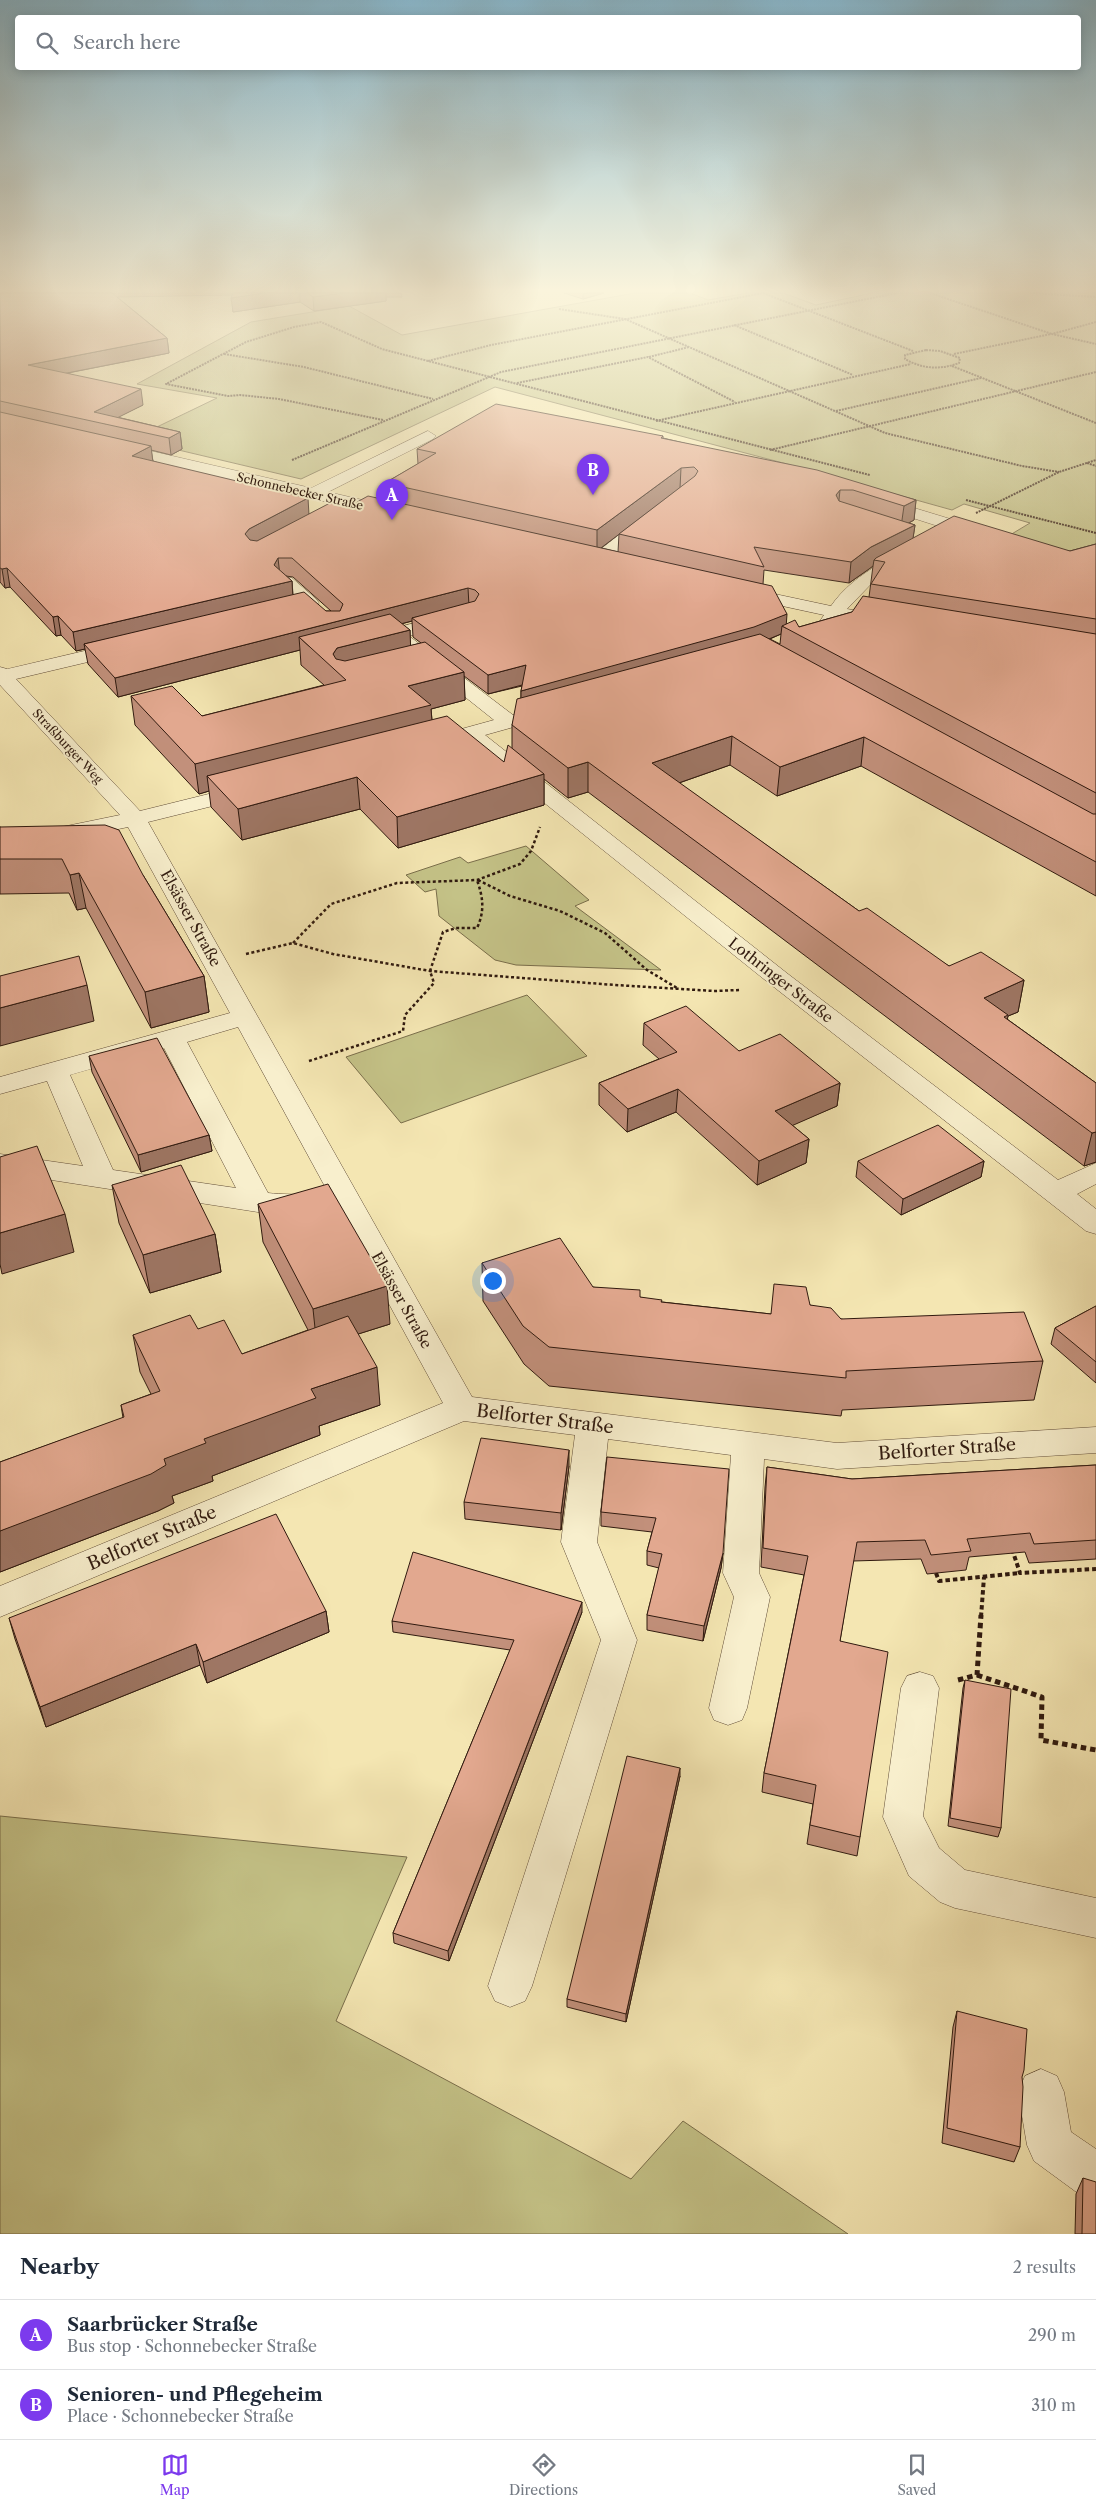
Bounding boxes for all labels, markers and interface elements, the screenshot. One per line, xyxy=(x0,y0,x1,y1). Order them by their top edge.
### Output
search box xyxy=(15,15,1081,70)
icon: search xyxy=(33,29,61,57)
text: Search here xyxy=(73,31,181,54)
pin: B xyxy=(577,454,609,495)
street label: Schonnebecker Straße xyxy=(235,469,365,513)
pin: A xyxy=(376,479,408,520)
street label: Straßburger Weg xyxy=(30,706,107,787)
street label: Elsässer Straße xyxy=(157,866,225,970)
street label: Lothringer Straße xyxy=(725,933,837,1027)
street label: Elsässer Straße xyxy=(368,1248,436,1352)
your location xyxy=(480,1268,506,1294)
street label: Belforter Straße xyxy=(475,1400,615,1438)
street label: Belforter Straße xyxy=(877,1433,1017,1465)
street label: Belforter Straße xyxy=(84,1501,220,1575)
text: Nearby xyxy=(20,2254,99,2279)
text: 2 results xyxy=(1013,2257,1076,2277)
text: Saarbrücker Straße xyxy=(67,2313,258,2336)
text: A xyxy=(30,2325,42,2345)
text: 290 m xyxy=(1028,2325,1076,2345)
text: Bus stop · Schonnebecker Straße xyxy=(67,2336,317,2356)
text: Senioren- und Pflegeheim xyxy=(67,2383,323,2406)
text: B xyxy=(30,2395,42,2415)
text: 310 m xyxy=(1031,2395,1076,2415)
text: Place · Schonnebecker Straße xyxy=(67,2406,294,2426)
tab: Map xyxy=(160,2451,190,2499)
tab: Directions xyxy=(509,2451,578,2499)
tab: Saved xyxy=(897,2451,936,2499)

